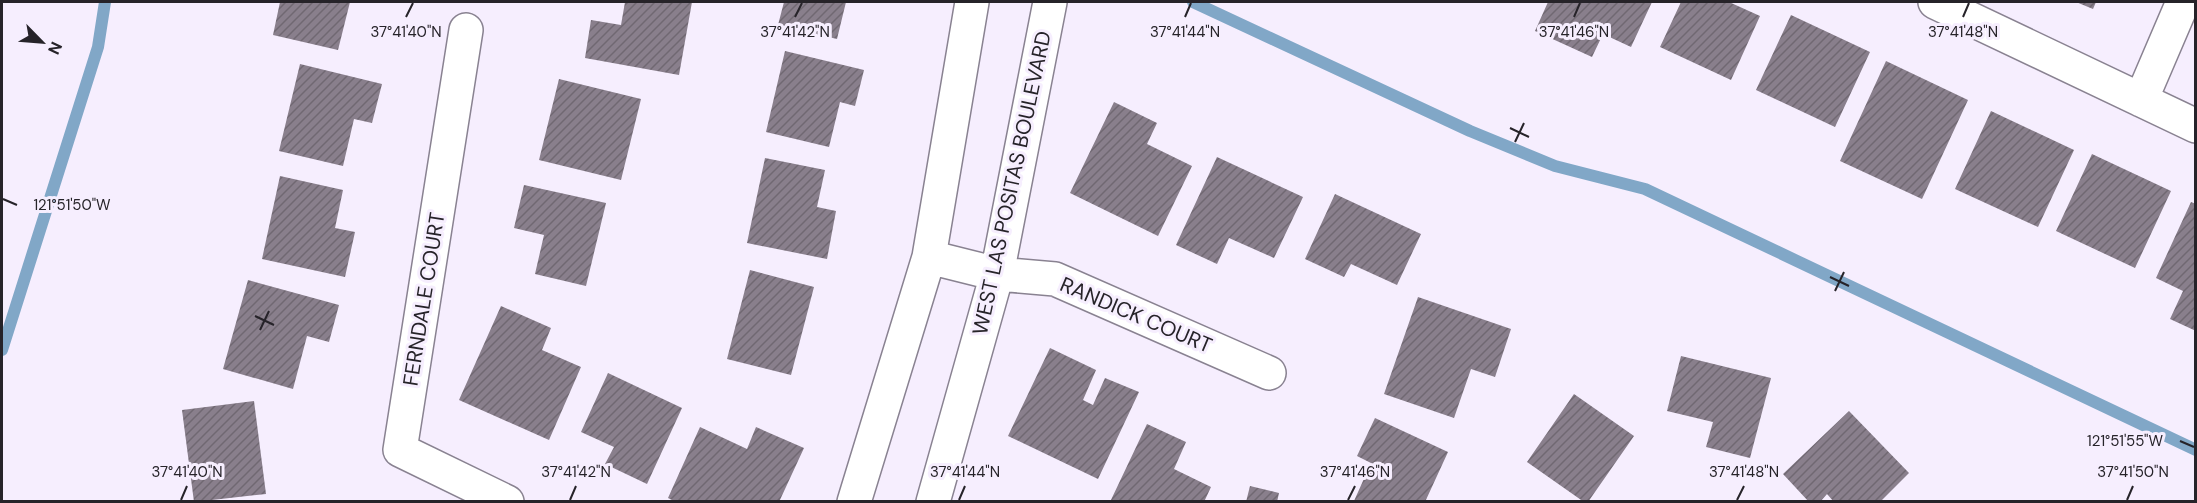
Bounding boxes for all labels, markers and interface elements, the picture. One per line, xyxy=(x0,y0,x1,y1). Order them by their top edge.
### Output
north arrow xyxy=(12,12,72,72)
text: 37°41'40"N xyxy=(370,22,442,42)
text: 37°41'42"N xyxy=(760,22,830,42)
text: 37°41'44"N xyxy=(1150,22,1220,42)
text: 37°41'46"N xyxy=(1539,22,1609,42)
text: 37°41'48"N xyxy=(1928,22,1998,42)
street label: WEST LAS POSITAS BOULEVARD xyxy=(966,28,1058,338)
text: N xyxy=(43,38,67,58)
text: 121°51'50"W xyxy=(33,195,111,215)
street label: FERNDALE COURT xyxy=(396,210,452,388)
street label: RANDICK COURT xyxy=(1056,270,1216,360)
text: 121°51'55"W xyxy=(2087,431,2163,451)
text: 37°41'40"N xyxy=(151,462,223,482)
text: 37°41'42"N xyxy=(541,462,611,482)
text: 37°41'44"N xyxy=(930,462,1000,482)
text: 37°41'46"N xyxy=(1320,462,1390,482)
text: 37°41'48"N xyxy=(1709,462,1779,482)
text: 37°41'50"N xyxy=(2097,462,2169,482)

